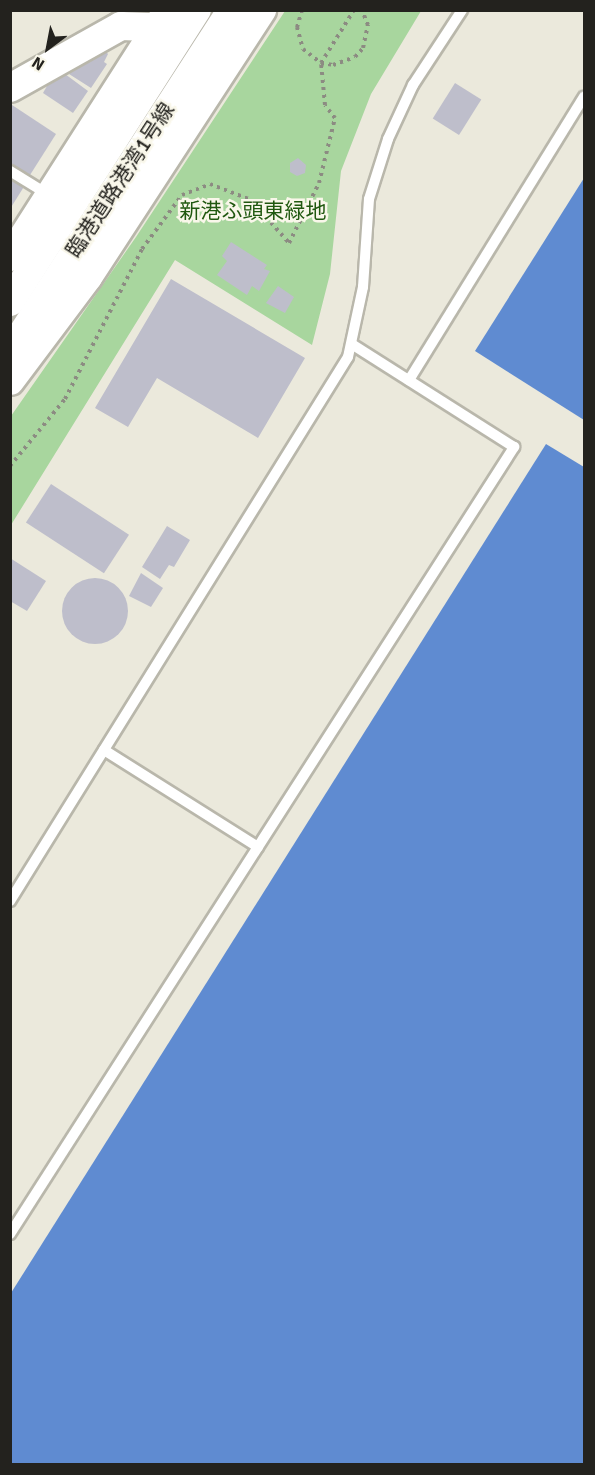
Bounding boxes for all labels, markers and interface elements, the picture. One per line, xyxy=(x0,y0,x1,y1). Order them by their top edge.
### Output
north arrow xyxy=(18,18,78,78)
text: N xyxy=(28,52,48,75)
street label: 臨港道路港湾1号線 xyxy=(61,98,179,262)
park label: 新港ふ頭東緑地 xyxy=(180,198,326,224)

